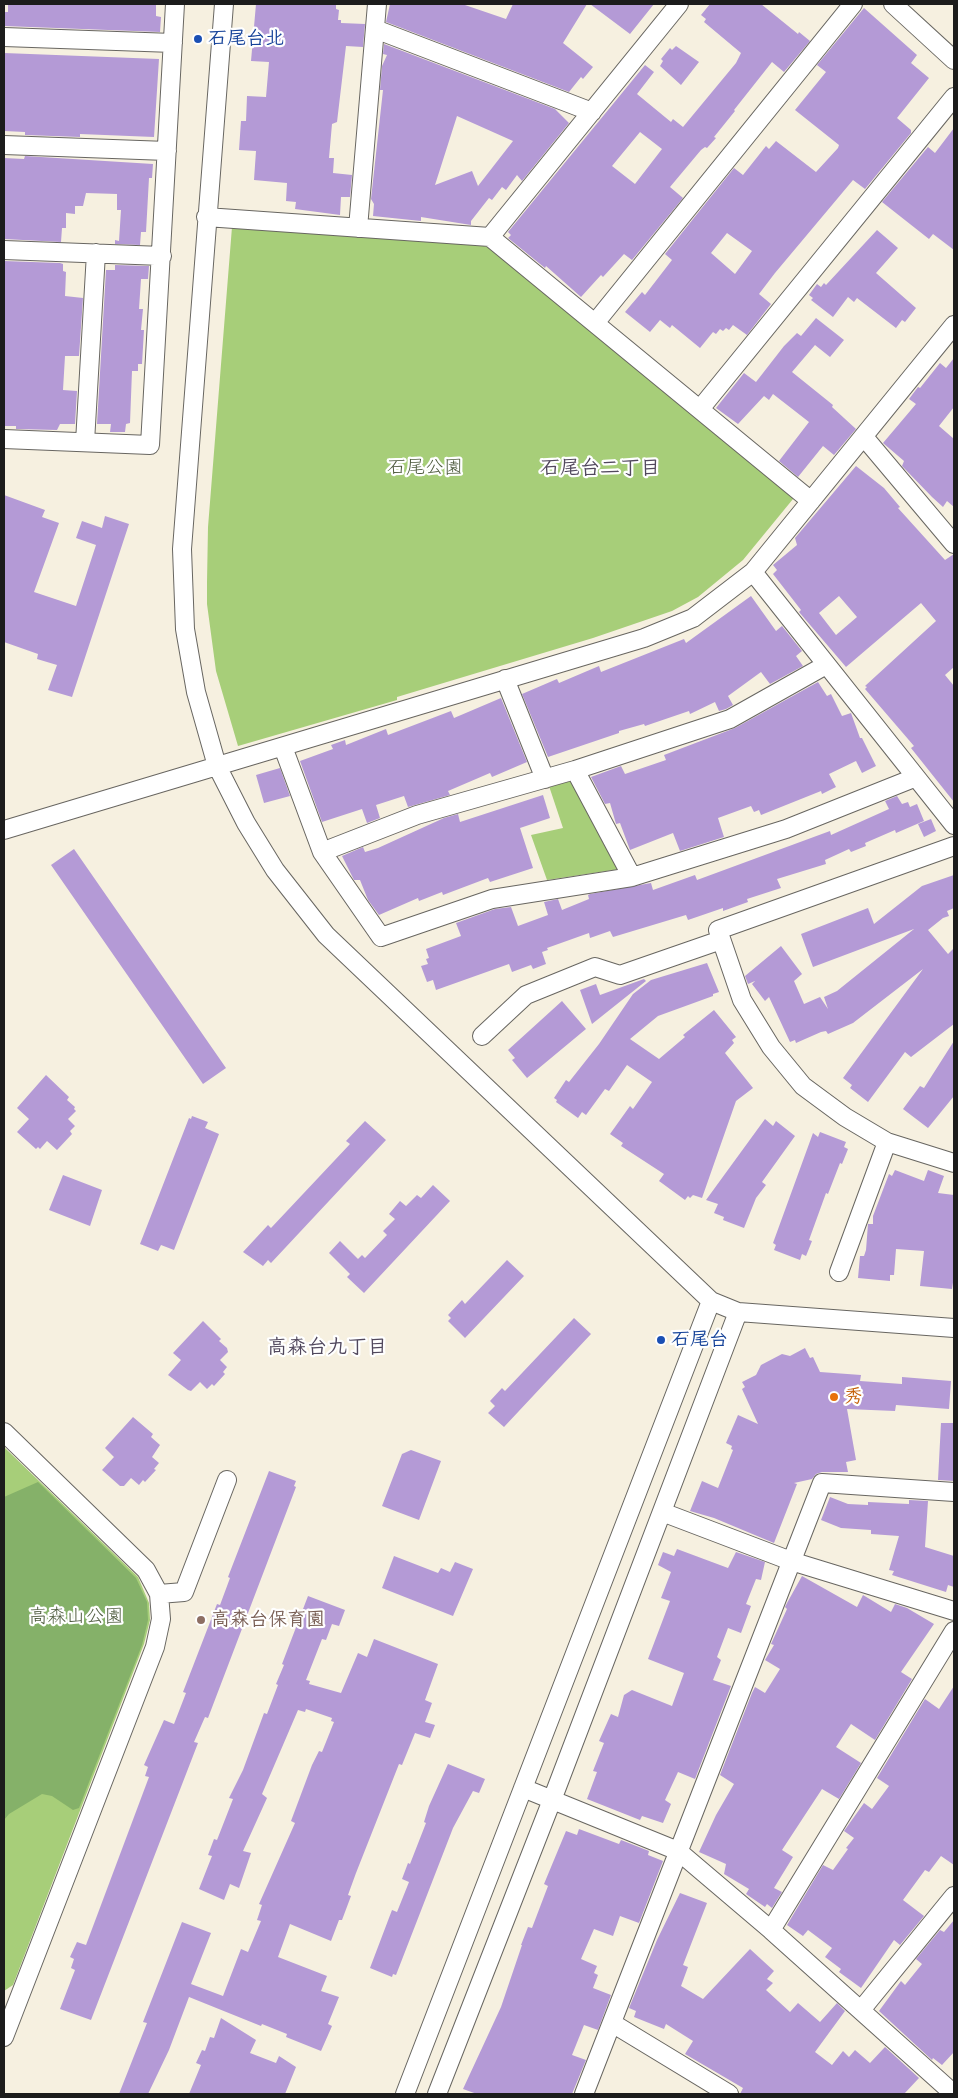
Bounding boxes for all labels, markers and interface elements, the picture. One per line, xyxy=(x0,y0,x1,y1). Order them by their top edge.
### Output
place label: 石尾台北 xyxy=(208,28,284,50)
marker: 石尾台北 xyxy=(192,33,204,45)
park label: 石尾公園 xyxy=(387,457,463,479)
district label: 石尾台二丁目 xyxy=(540,457,660,481)
place label: 石尾台 xyxy=(671,1329,728,1351)
marker: 石尾台 xyxy=(655,1334,667,1346)
district label: 高森台九丁目 xyxy=(267,1336,387,1360)
place label: 秀 xyxy=(844,1386,863,1408)
marker: 秀 xyxy=(828,1391,840,1403)
park label: 高森山公園 xyxy=(29,1606,123,1628)
place label: 高森台保育園 xyxy=(211,1609,325,1631)
marker: 高森台保育園 xyxy=(195,1614,207,1626)

